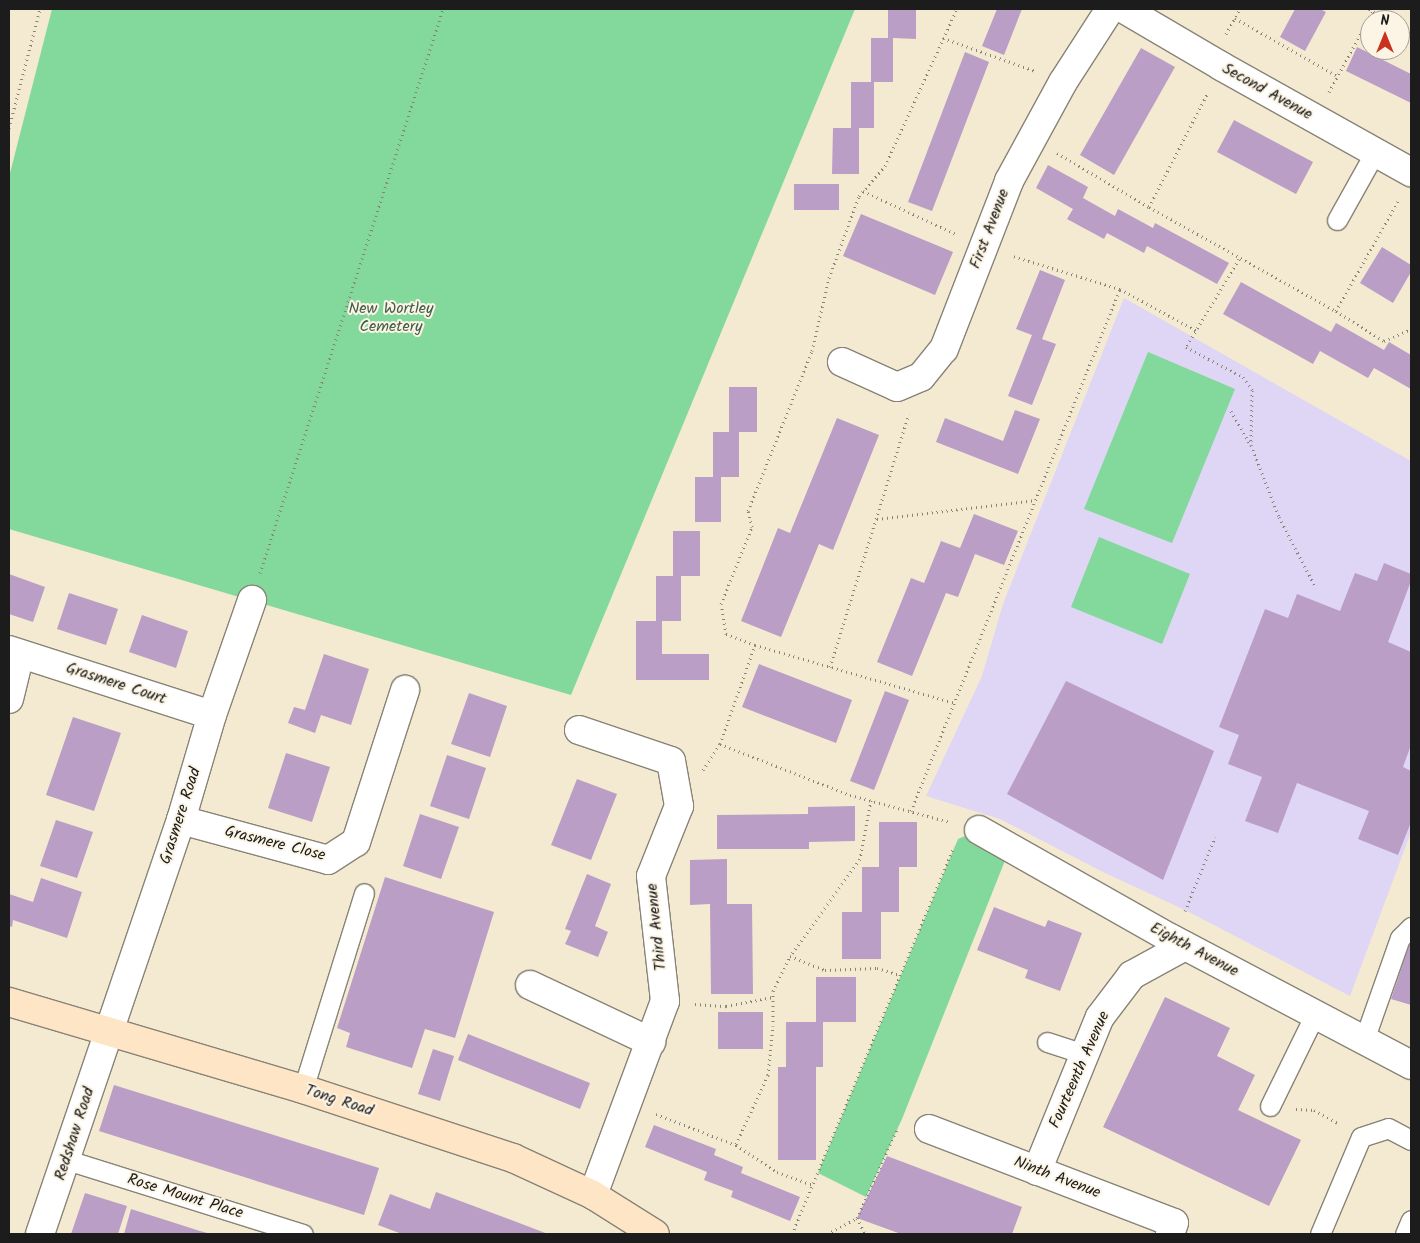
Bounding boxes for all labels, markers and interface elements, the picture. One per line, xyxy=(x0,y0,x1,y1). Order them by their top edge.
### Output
north arrow xyxy=(1360,10,1410,60)
text: N xyxy=(1381,10,1389,32)
street label: Second Avenue xyxy=(1219,59,1315,125)
street label: First Avenue xyxy=(966,186,1014,272)
park label: New Wortley Cemetery xyxy=(348,299,434,337)
street label: Grasmere Court xyxy=(63,659,169,709)
street label: Grasmere Road xyxy=(156,765,206,867)
street label: Grasmere Close xyxy=(223,822,327,866)
street label: Third Avenue xyxy=(643,882,671,972)
street label: Eighth Avenue xyxy=(1146,919,1242,981)
street label: Fourteenth Avenue xyxy=(1046,1009,1114,1131)
street label: Tong Road xyxy=(303,1081,375,1121)
street label: Redshaw Road xyxy=(51,1085,99,1183)
street label: Ninth Avenue xyxy=(1011,1153,1103,1203)
street label: Rose Mount Place xyxy=(125,1170,245,1224)

